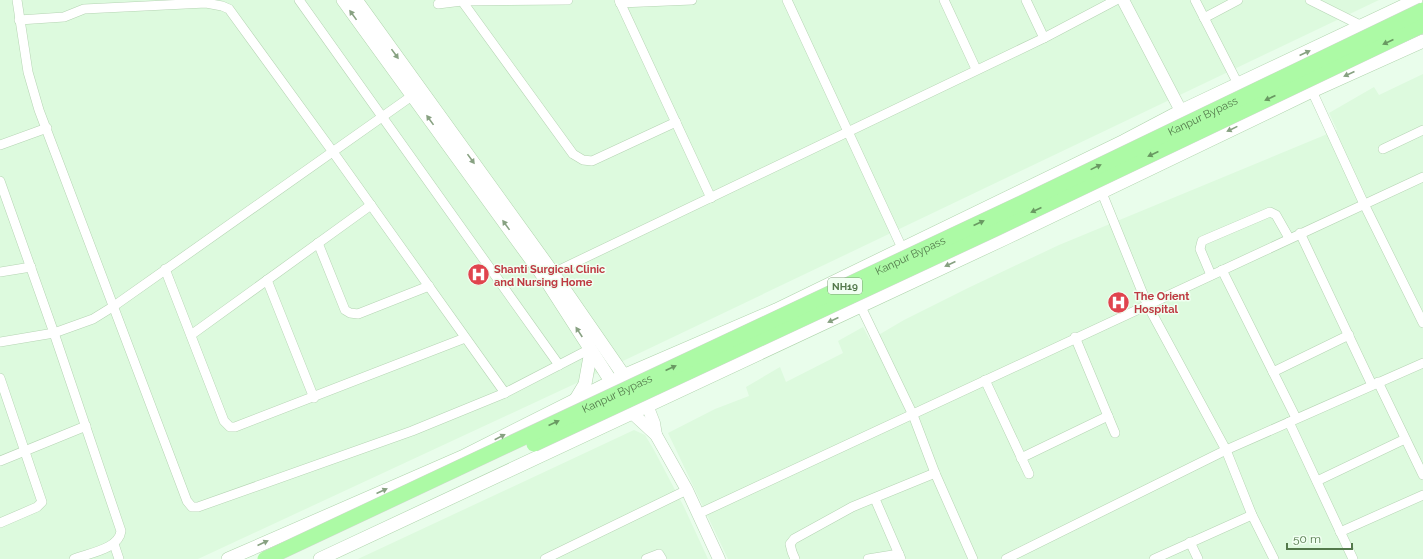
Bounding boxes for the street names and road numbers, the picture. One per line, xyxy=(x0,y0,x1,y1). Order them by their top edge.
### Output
street label: Kanpur Bypass xyxy=(1166,94,1240,138)
street label: Kanpur Bypass xyxy=(873,233,947,278)
road number: NH19 xyxy=(828,278,862,294)
street label: Kanpur Bypass xyxy=(580,371,654,415)

